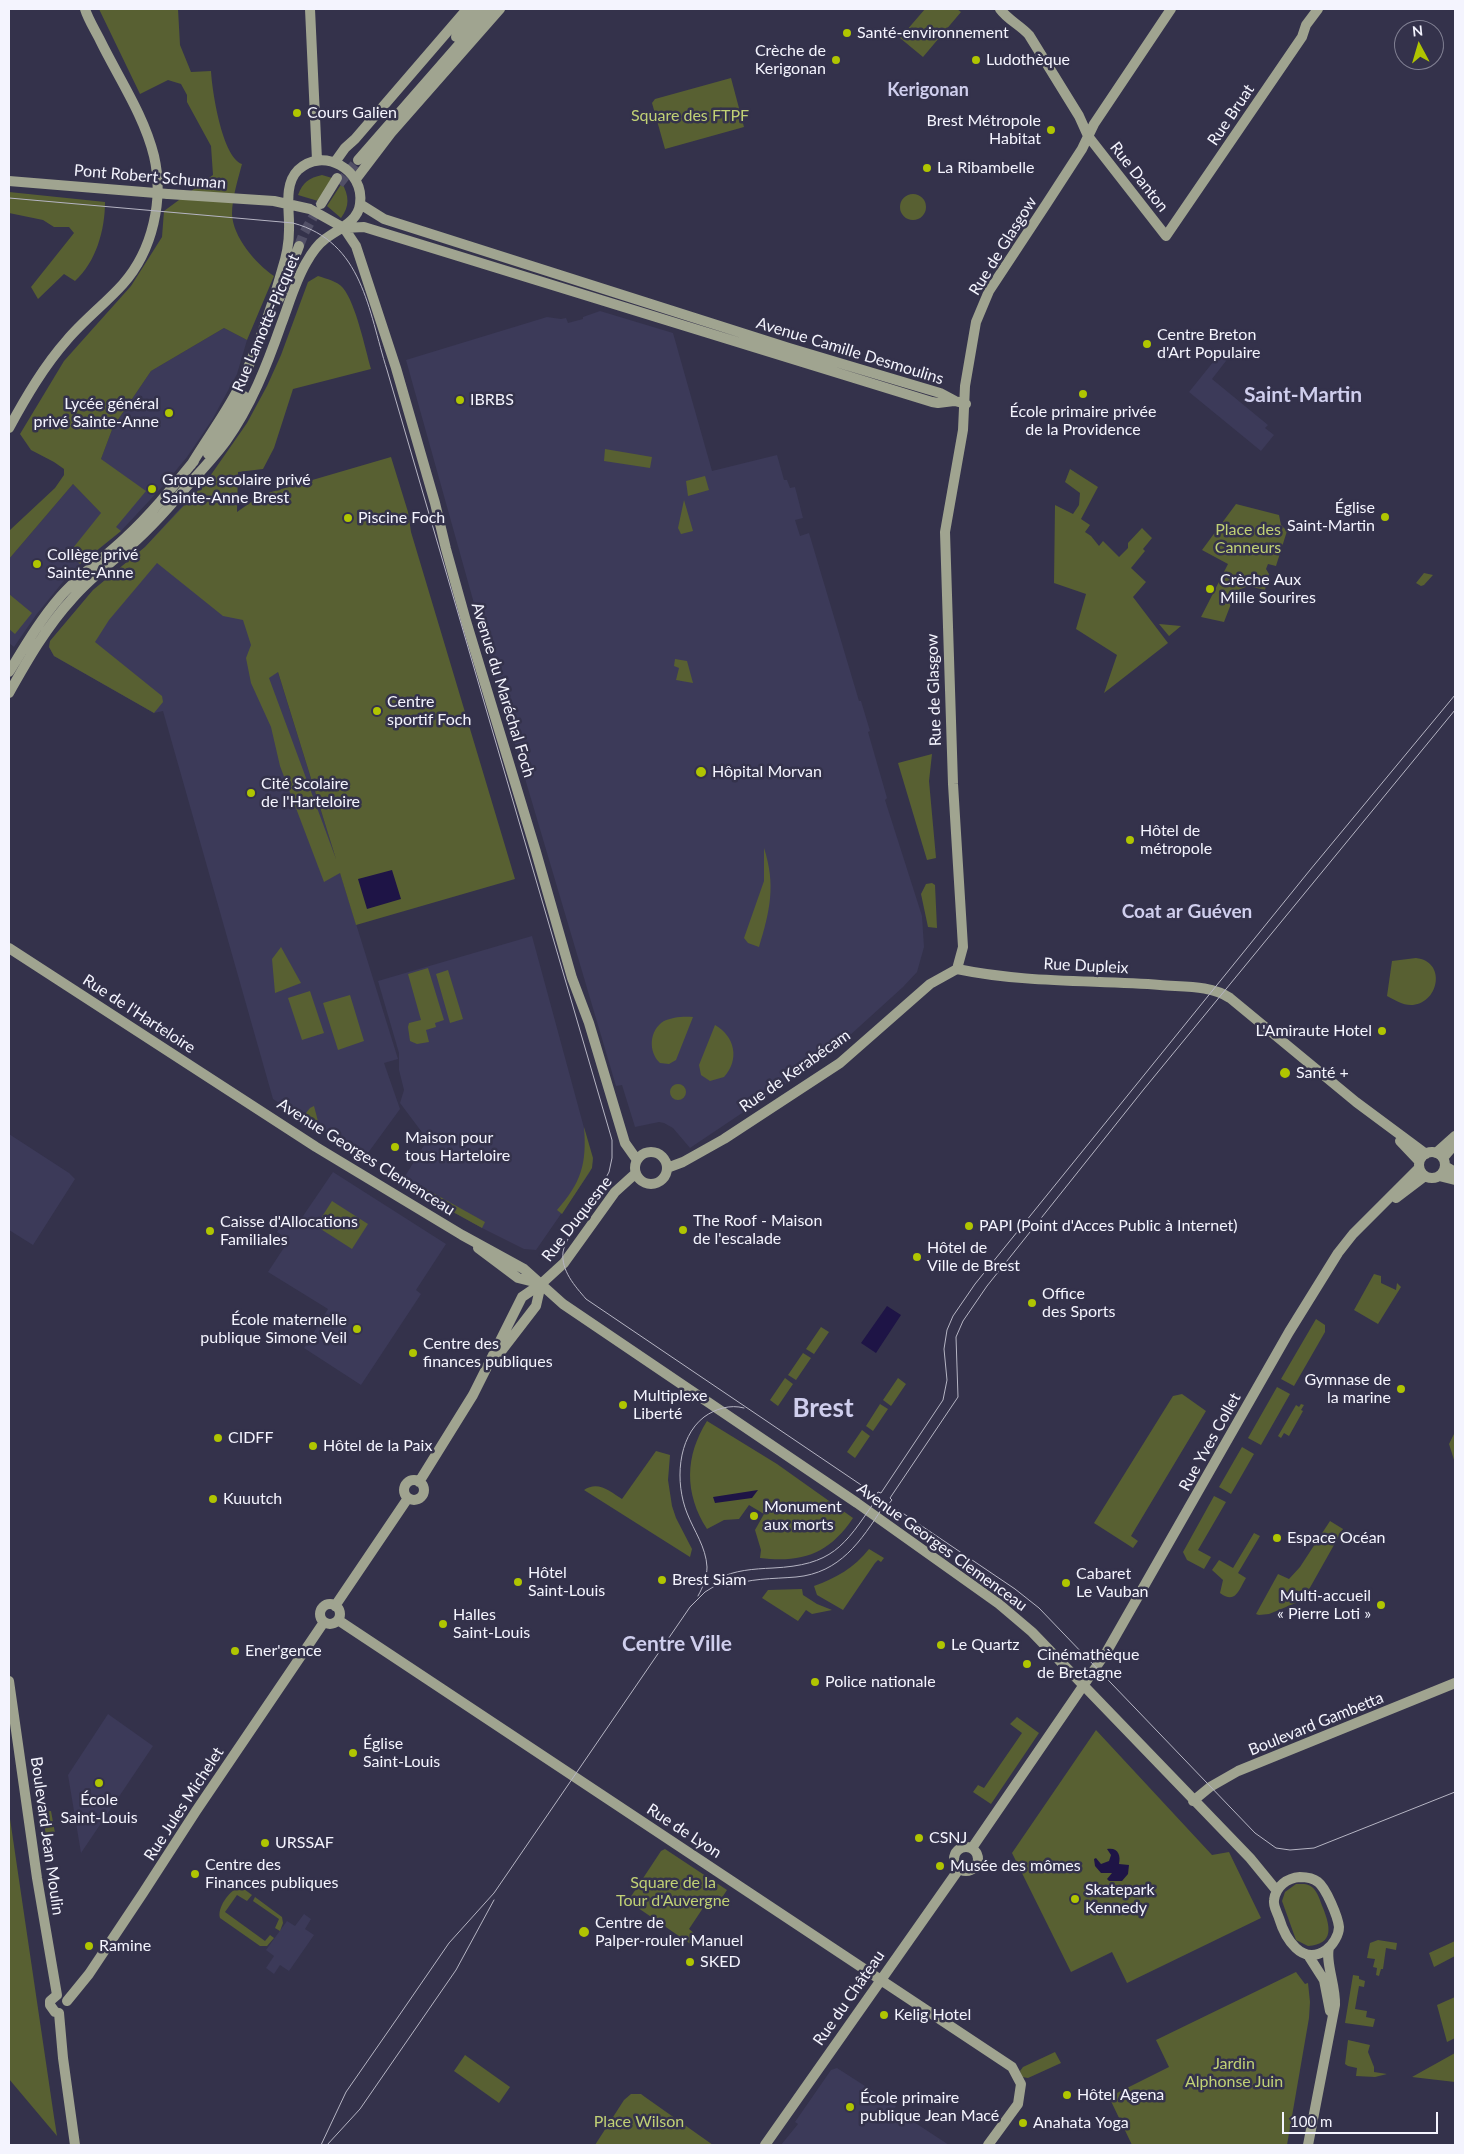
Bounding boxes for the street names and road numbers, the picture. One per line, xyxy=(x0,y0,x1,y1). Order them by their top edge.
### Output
street label: Rue Bruat xyxy=(1204,81,1258,149)
street label: Rue Danton xyxy=(1106,138,1172,216)
street label: Pont Robert Schuman xyxy=(73,161,227,193)
street label: Rue de Glasgow xyxy=(965,193,1041,299)
street label: Rue Lamotte-Picquet xyxy=(228,251,304,395)
street label: Avenue Camille Desmoulins xyxy=(754,313,946,389)
street label: Avenue du Maréchal Foch xyxy=(467,600,539,780)
street label: Rue de Glasgow xyxy=(922,633,946,747)
street label: Rue Dupleix xyxy=(1043,954,1129,978)
street label: Rue de l'Harteloire xyxy=(79,970,199,1058)
street label: Rue de Kerabécam xyxy=(736,1026,854,1116)
street label: Avenue Georges Clemenceau xyxy=(274,1094,458,1220)
street label: Rue Duquesne xyxy=(538,1173,616,1265)
street label: Rue Yves Collet xyxy=(1175,1390,1245,1494)
street label: Avenue Georges Clemenceau xyxy=(853,1479,1031,1615)
street label: Boulevard Gambetta xyxy=(1246,1688,1386,1760)
street label: Rue Jules Michelet xyxy=(140,1744,228,1864)
street label: Boulevard Jean Moulin xyxy=(26,1755,68,1917)
street label: Rue de Lyon xyxy=(643,1800,725,1862)
street label: Rue du Château xyxy=(809,1947,889,2049)

